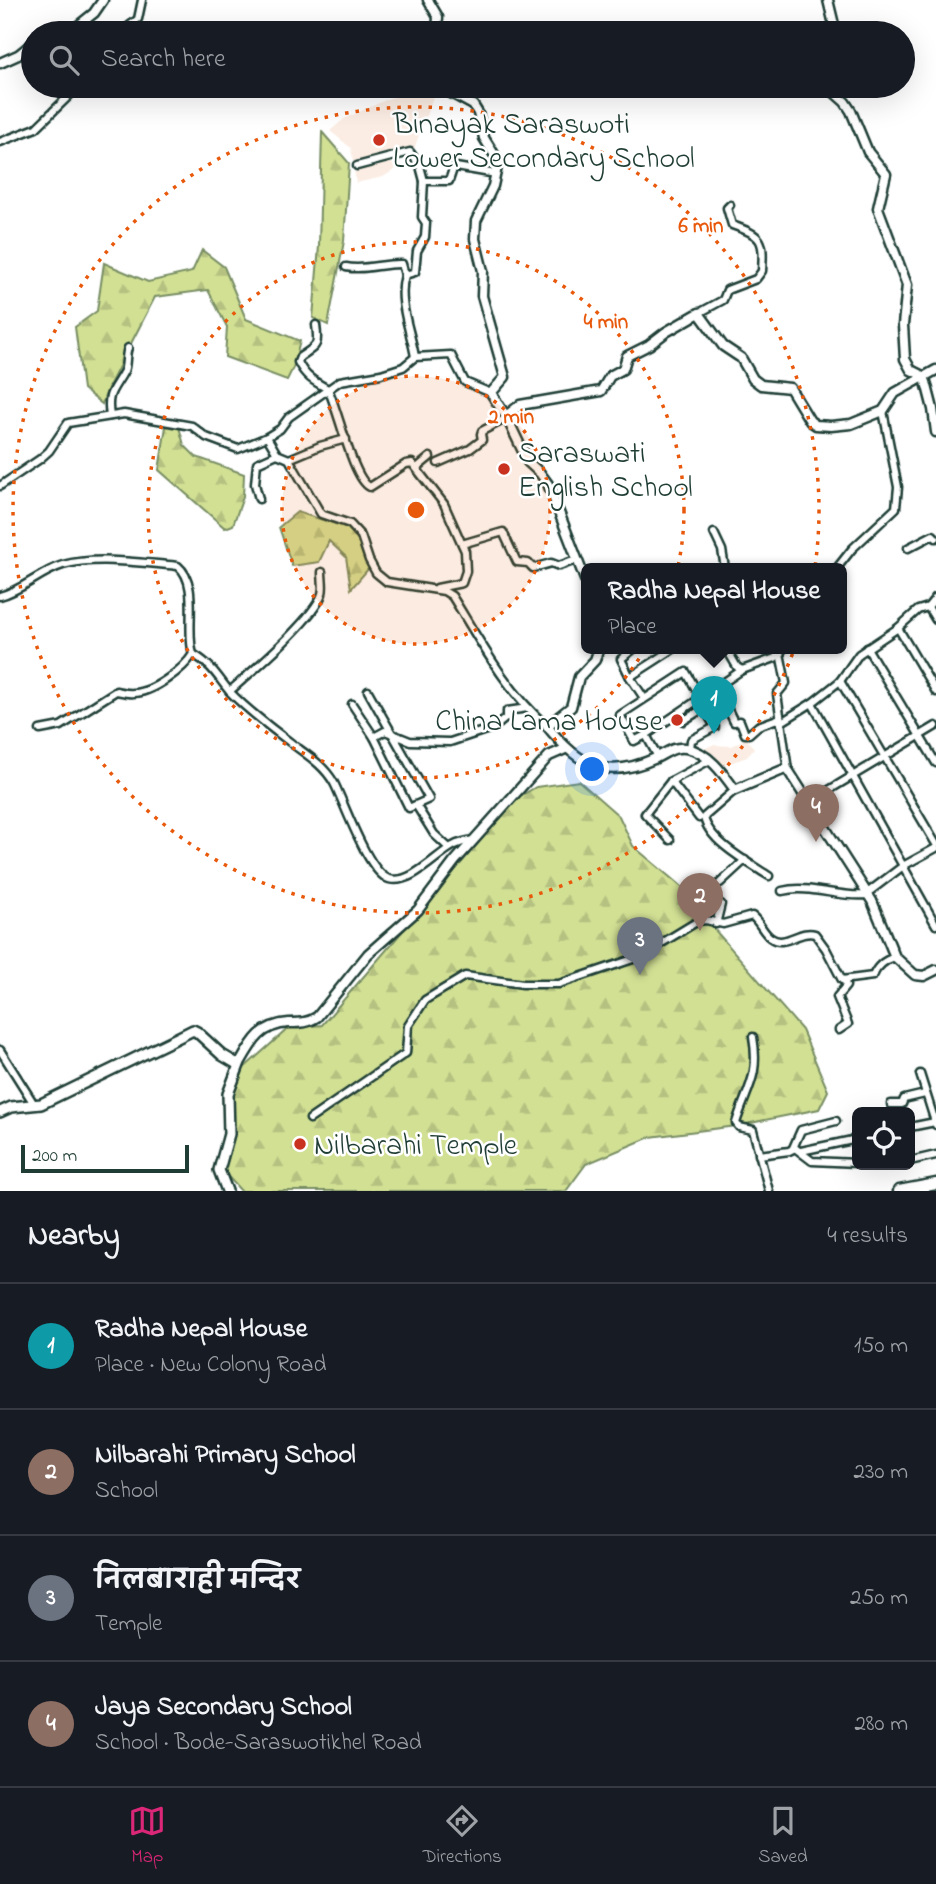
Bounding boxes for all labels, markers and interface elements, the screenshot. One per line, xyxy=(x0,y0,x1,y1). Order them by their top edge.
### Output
search box xyxy=(21,21,915,98)
icon: search xyxy=(45,41,83,79)
text: Search here xyxy=(101,41,226,79)
place label: Binayak Saraswoti Lower Secondary School xyxy=(392,104,695,182)
marker: Binayak Saraswoti Lower Secondary School xyxy=(371,132,387,148)
text: 6 min xyxy=(679,212,723,242)
text: 4 min xyxy=(584,308,628,338)
text: 2 min xyxy=(487,403,534,433)
place label: Saraswati English School xyxy=(518,433,693,511)
marker: Saraswati English School xyxy=(496,461,512,477)
centre of rings xyxy=(404,498,428,522)
popup xyxy=(581,563,847,654)
text: Radha Nepal House xyxy=(608,573,820,611)
text: Place xyxy=(608,611,657,644)
pin: 1 xyxy=(691,676,737,734)
place label: China Lama House xyxy=(435,701,664,745)
marker: China Lama House xyxy=(669,712,685,728)
your location xyxy=(575,752,609,786)
pin: 4 xyxy=(793,784,839,842)
pin: 2 xyxy=(677,873,723,931)
pin: 3 xyxy=(617,917,663,975)
map controls xyxy=(852,1107,915,1170)
button: locate xyxy=(852,1107,915,1170)
place label: Nilbarahi Temple xyxy=(314,1125,518,1169)
marker: Nilbarahi Temple xyxy=(292,1136,308,1152)
scale bar xyxy=(21,1142,189,1174)
text: 200 m xyxy=(32,1143,77,1170)
text: Nearby xyxy=(28,1215,120,1259)
text: 4 results xyxy=(827,1220,908,1253)
text: Radha Nepal House xyxy=(95,1311,307,1349)
text: 1 xyxy=(47,1330,55,1363)
text: 150 m xyxy=(854,1330,908,1363)
text: Place · New Colony Road xyxy=(95,1349,326,1382)
text: Nilbarahi Primary School xyxy=(95,1437,356,1475)
text: 2 xyxy=(45,1456,57,1489)
text: 230 m xyxy=(854,1456,908,1489)
text: School xyxy=(95,1475,158,1508)
text: निलबाराही मन्दिर xyxy=(95,1563,300,1601)
text: 3 xyxy=(46,1582,56,1615)
text: 250 m xyxy=(850,1582,908,1615)
text: Temple xyxy=(95,1608,162,1641)
text: Jaya Secondary School xyxy=(95,1689,352,1727)
text: 4 xyxy=(46,1708,56,1741)
text: 280 m xyxy=(854,1708,908,1741)
text: School · Bode-Saraswotikhel Road xyxy=(95,1727,422,1760)
tab: Map xyxy=(128,1802,166,1871)
tab: Directions xyxy=(423,1802,502,1871)
tab: Saved xyxy=(758,1802,808,1871)

